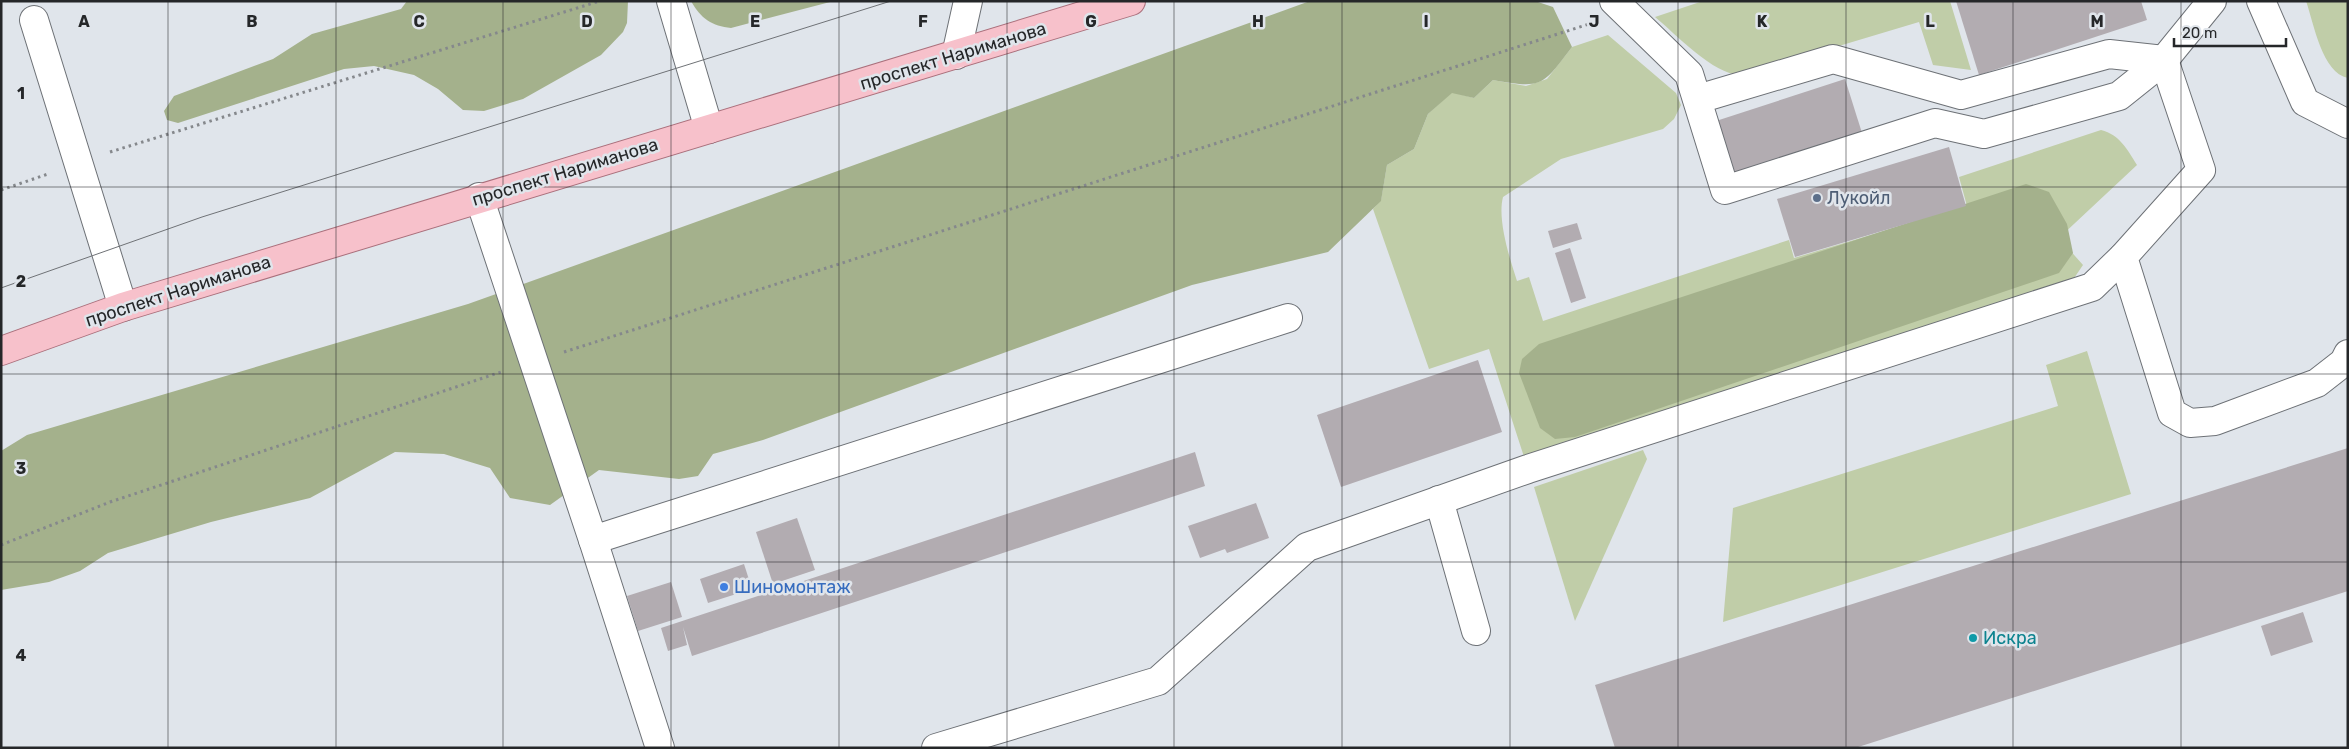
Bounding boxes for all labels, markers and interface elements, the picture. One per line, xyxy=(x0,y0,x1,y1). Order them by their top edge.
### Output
text: A xyxy=(78,12,90,31)
text: B xyxy=(246,12,258,31)
text: C xyxy=(413,12,425,31)
text: D xyxy=(581,12,593,31)
text: E xyxy=(750,12,760,31)
text: F xyxy=(918,12,928,31)
text: G xyxy=(1085,12,1097,31)
text: H xyxy=(1252,12,1264,31)
text: I xyxy=(1423,12,1429,31)
text: J xyxy=(1589,12,1599,31)
text: K xyxy=(1757,12,1768,31)
text: L xyxy=(1925,12,1935,31)
text: M xyxy=(2090,12,2104,31)
scale bar xyxy=(2174,15,2286,47)
street label: проспект Нариманова xyxy=(857,17,1049,95)
text: 20 m xyxy=(2182,24,2217,42)
text: 1 xyxy=(17,84,25,103)
street label: проспект Нариманова xyxy=(469,133,661,211)
place label: Лукойл xyxy=(1827,187,1891,209)
marker: Лукойл xyxy=(1811,192,1823,204)
street label: проспект Нариманова xyxy=(82,251,274,331)
text: 2 xyxy=(16,272,26,291)
text: 3 xyxy=(16,459,26,478)
place label: Шиномонтаж xyxy=(734,576,851,598)
marker: Шиномонтаж xyxy=(718,581,730,593)
place label: Искра xyxy=(1983,627,2037,649)
marker: Искра xyxy=(1967,632,1979,644)
text: 4 xyxy=(16,646,27,665)

